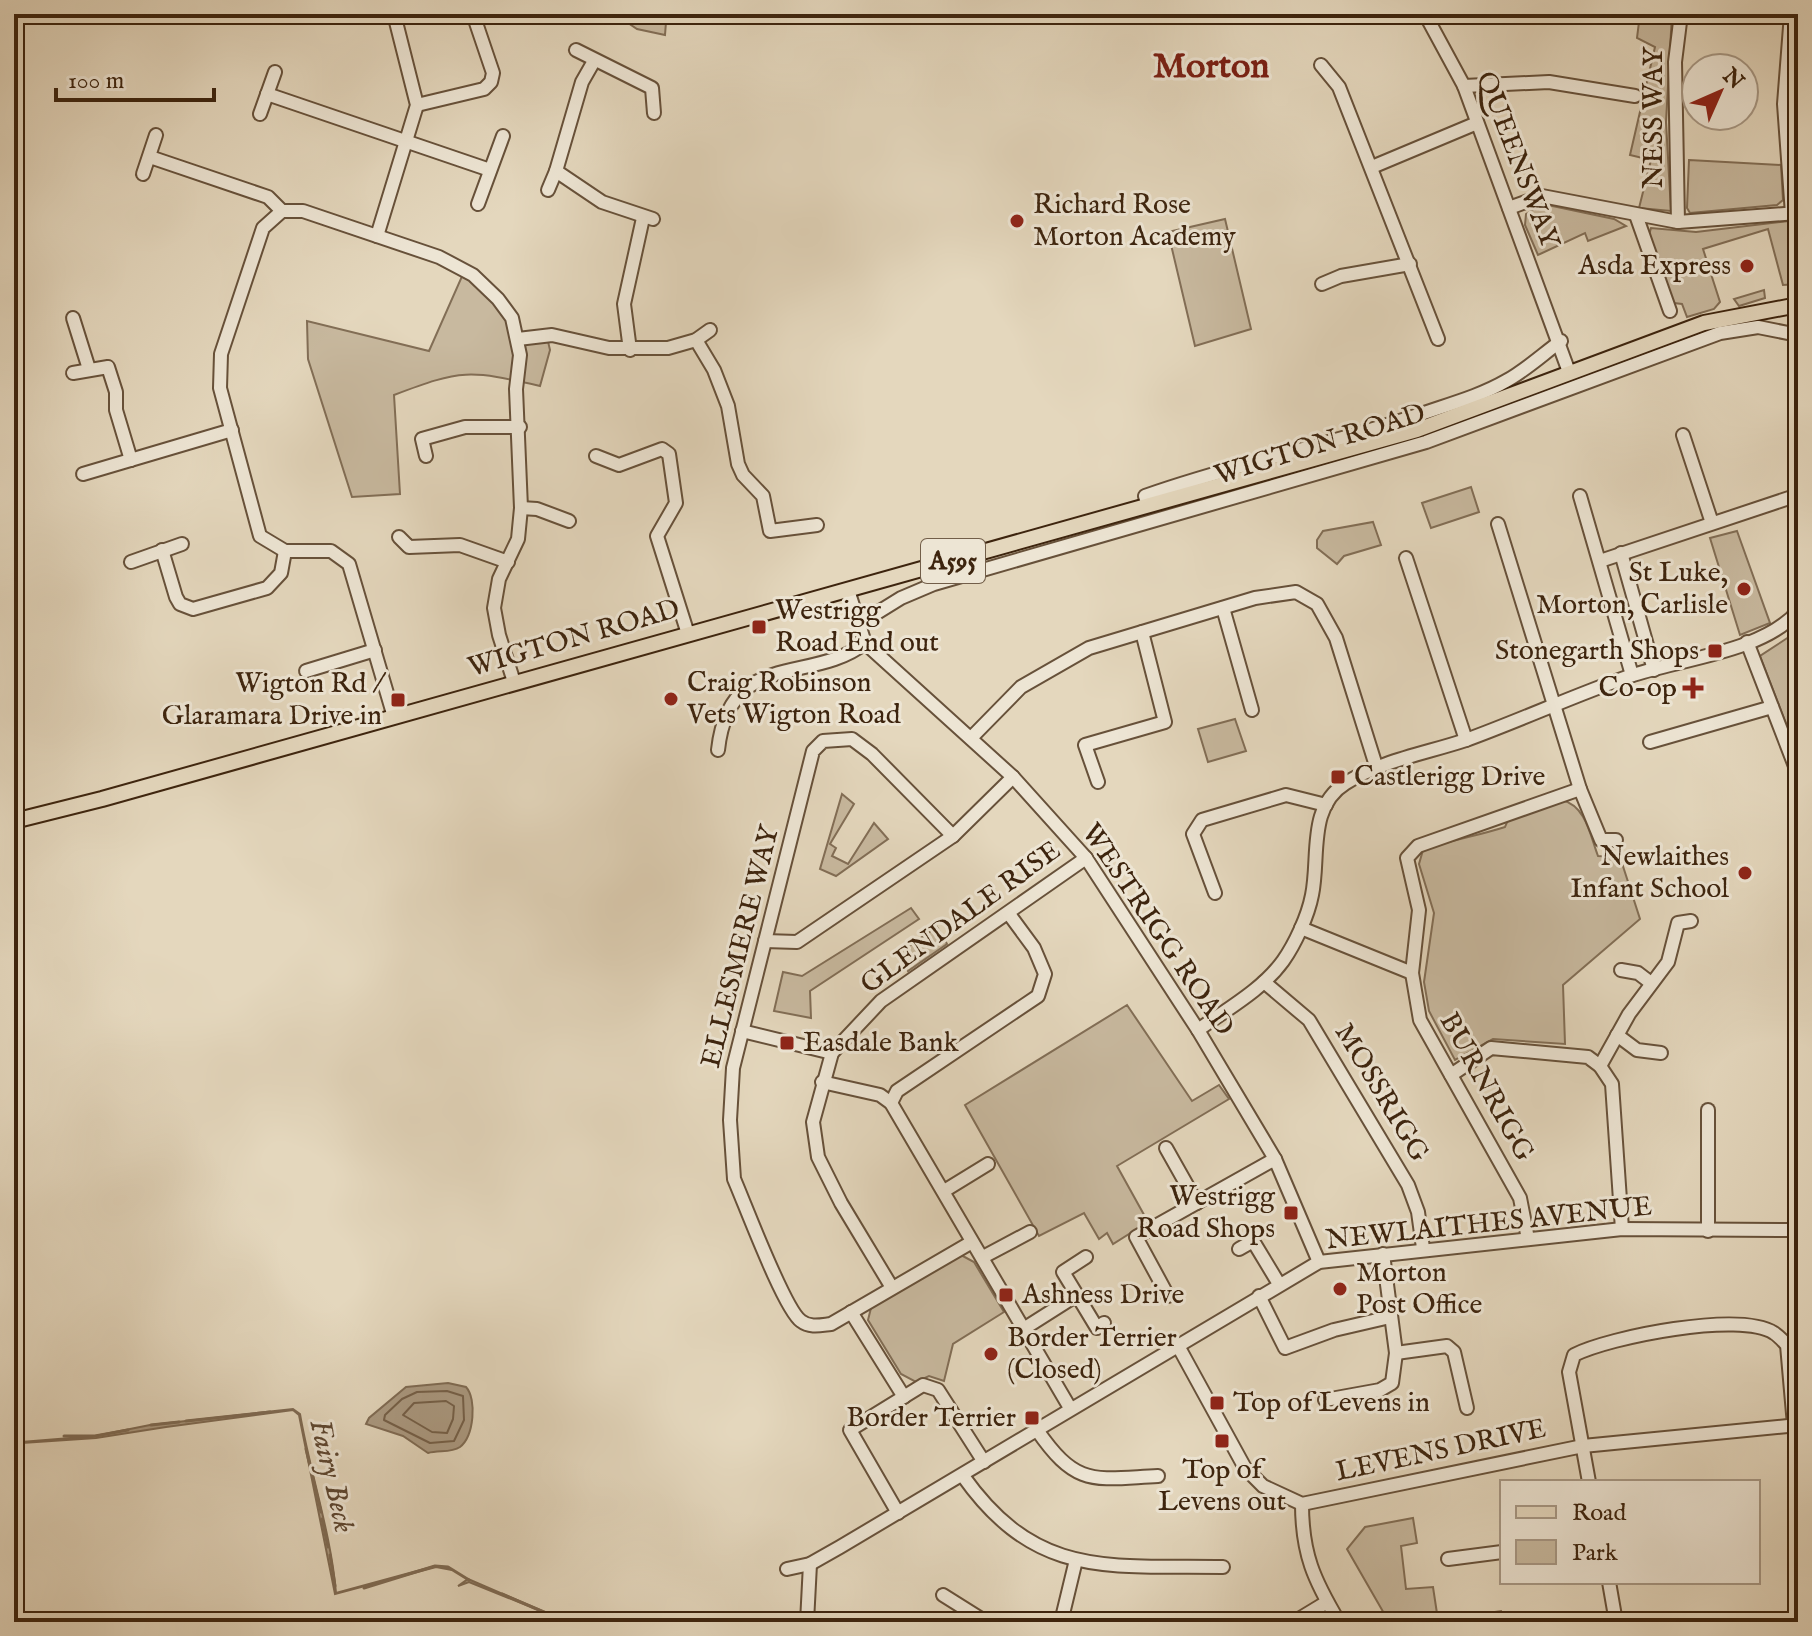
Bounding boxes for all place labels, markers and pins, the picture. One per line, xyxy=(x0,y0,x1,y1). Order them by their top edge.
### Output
place label: Richard Rose Morton Academy xyxy=(1033,188,1236,255)
marker: Richard Rose Morton Academy xyxy=(1008,212,1026,230)
place label: Asda Express xyxy=(1577,249,1731,284)
marker: Asda Express xyxy=(1738,257,1756,275)
place label: St Luke, Morton, Carlisle xyxy=(1536,556,1728,623)
marker: St Luke, Morton, Carlisle xyxy=(1735,580,1753,598)
place label: Westrigg Road End out xyxy=(775,594,939,661)
marker: Westrigg Road End out xyxy=(750,618,768,636)
place label: Stonegarth Shops xyxy=(1495,634,1699,669)
marker: Stonegarth Shops xyxy=(1706,642,1724,660)
place label: Craig Robinson Vets Wigton Road xyxy=(686,666,901,733)
place label: Wigton Rd / Glaramara Drive in xyxy=(162,667,386,734)
place label: Co-op xyxy=(1599,671,1677,706)
marker: Co-op xyxy=(1684,679,1702,697)
marker: Craig Robinson Vets Wigton Road xyxy=(662,690,680,708)
marker: Wigton Rd / Glaramara Drive in xyxy=(389,691,407,709)
place label: Castlerigg Drive xyxy=(1354,760,1546,795)
marker: Castlerigg Drive xyxy=(1329,768,1347,786)
place label: Newlaithes Infant School xyxy=(1570,840,1729,907)
marker: Newlaithes Infant School xyxy=(1736,864,1754,882)
place label: Easdale Bank xyxy=(803,1026,959,1061)
marker: Easdale Bank xyxy=(778,1034,796,1052)
place label: Westrigg Road Shops xyxy=(1136,1180,1276,1247)
marker: Westrigg Road Shops xyxy=(1282,1204,1300,1222)
place label: Morton Post Office xyxy=(1356,1256,1482,1323)
place label: Ashness Drive xyxy=(1021,1278,1185,1313)
marker: Morton Post Office xyxy=(1331,1280,1349,1298)
marker: Ashness Drive xyxy=(997,1286,1015,1304)
place label: Border Terrier (Closed) xyxy=(1007,1321,1177,1388)
marker: Border Terrier (Closed) xyxy=(982,1345,1000,1363)
place label: Top of Levens in xyxy=(1233,1386,1430,1421)
marker: Top of Levens in xyxy=(1208,1394,1226,1412)
place label: Border Terrier xyxy=(846,1401,1016,1436)
marker: Border Terrier xyxy=(1023,1409,1041,1427)
marker: Top of Levens out xyxy=(1213,1432,1231,1450)
place label: Top of Levens out xyxy=(1158,1453,1286,1520)

